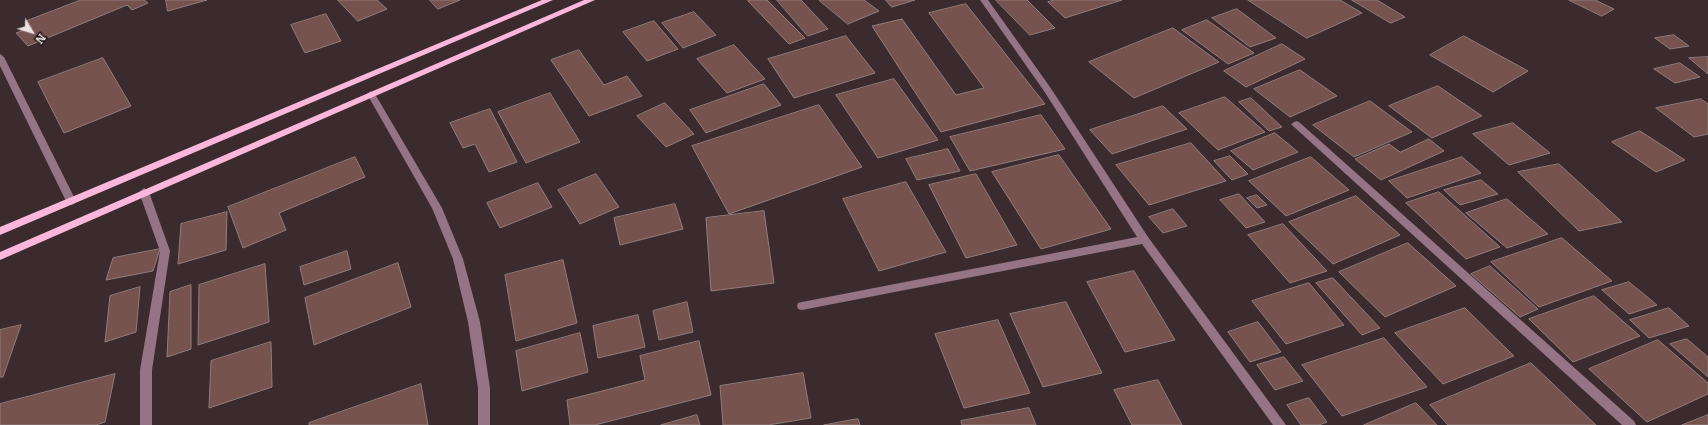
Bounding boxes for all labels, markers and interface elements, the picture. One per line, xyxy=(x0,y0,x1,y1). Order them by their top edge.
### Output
north arrow xyxy=(12,12,52,52)
text: N xyxy=(32,31,51,48)

